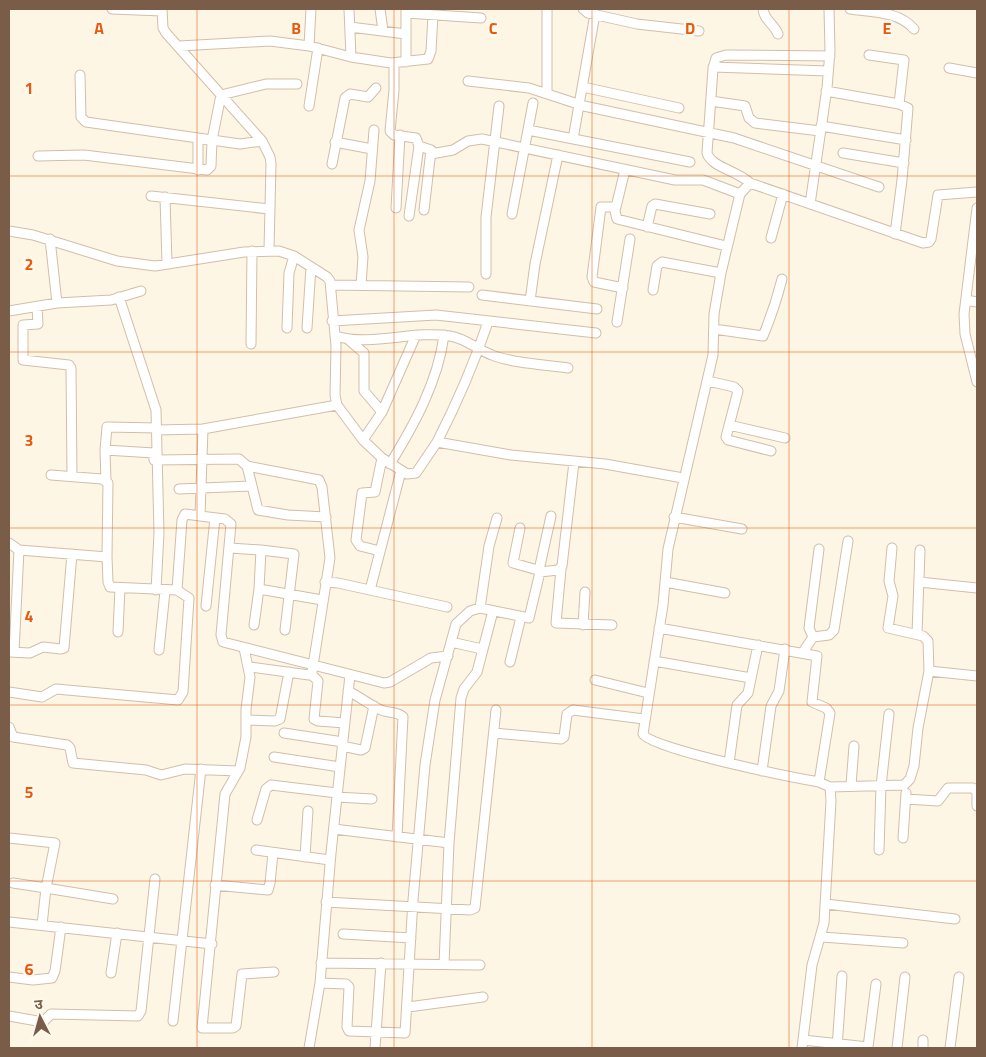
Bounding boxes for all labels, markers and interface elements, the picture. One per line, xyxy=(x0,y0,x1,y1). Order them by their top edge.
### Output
text: A xyxy=(94,16,104,40)
text: B xyxy=(291,16,301,40)
text: C xyxy=(489,16,498,40)
text: D xyxy=(685,16,695,40)
text: E xyxy=(883,16,892,40)
text: 1 xyxy=(25,76,33,100)
text: 2 xyxy=(25,252,33,276)
text: 3 xyxy=(25,428,33,452)
text: 4 xyxy=(25,604,34,628)
text: 5 xyxy=(25,780,34,804)
text: 6 xyxy=(25,957,34,981)
north arrow xyxy=(15,992,65,1042)
text: उ xyxy=(33,993,45,1014)

